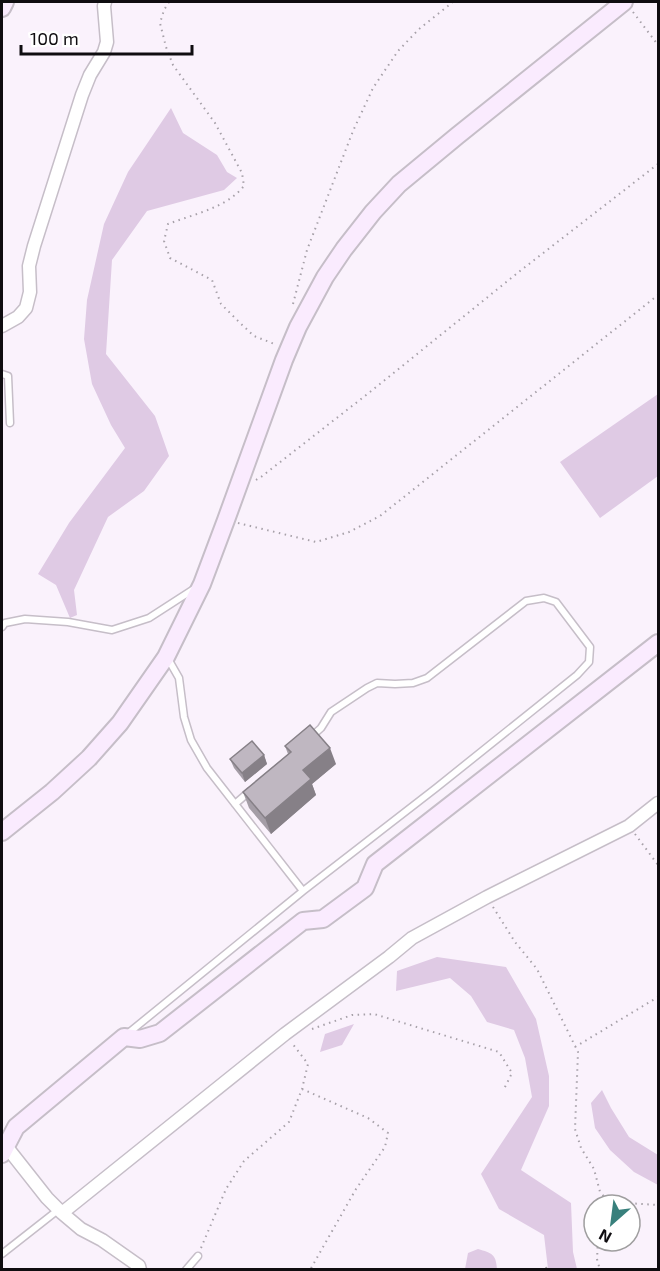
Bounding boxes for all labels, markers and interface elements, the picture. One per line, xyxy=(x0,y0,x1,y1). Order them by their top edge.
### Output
scale bar xyxy=(21,18,192,56)
text: 100 m xyxy=(30,27,79,49)
north arrow xyxy=(582,1193,642,1253)
text: N xyxy=(595,1226,614,1248)

